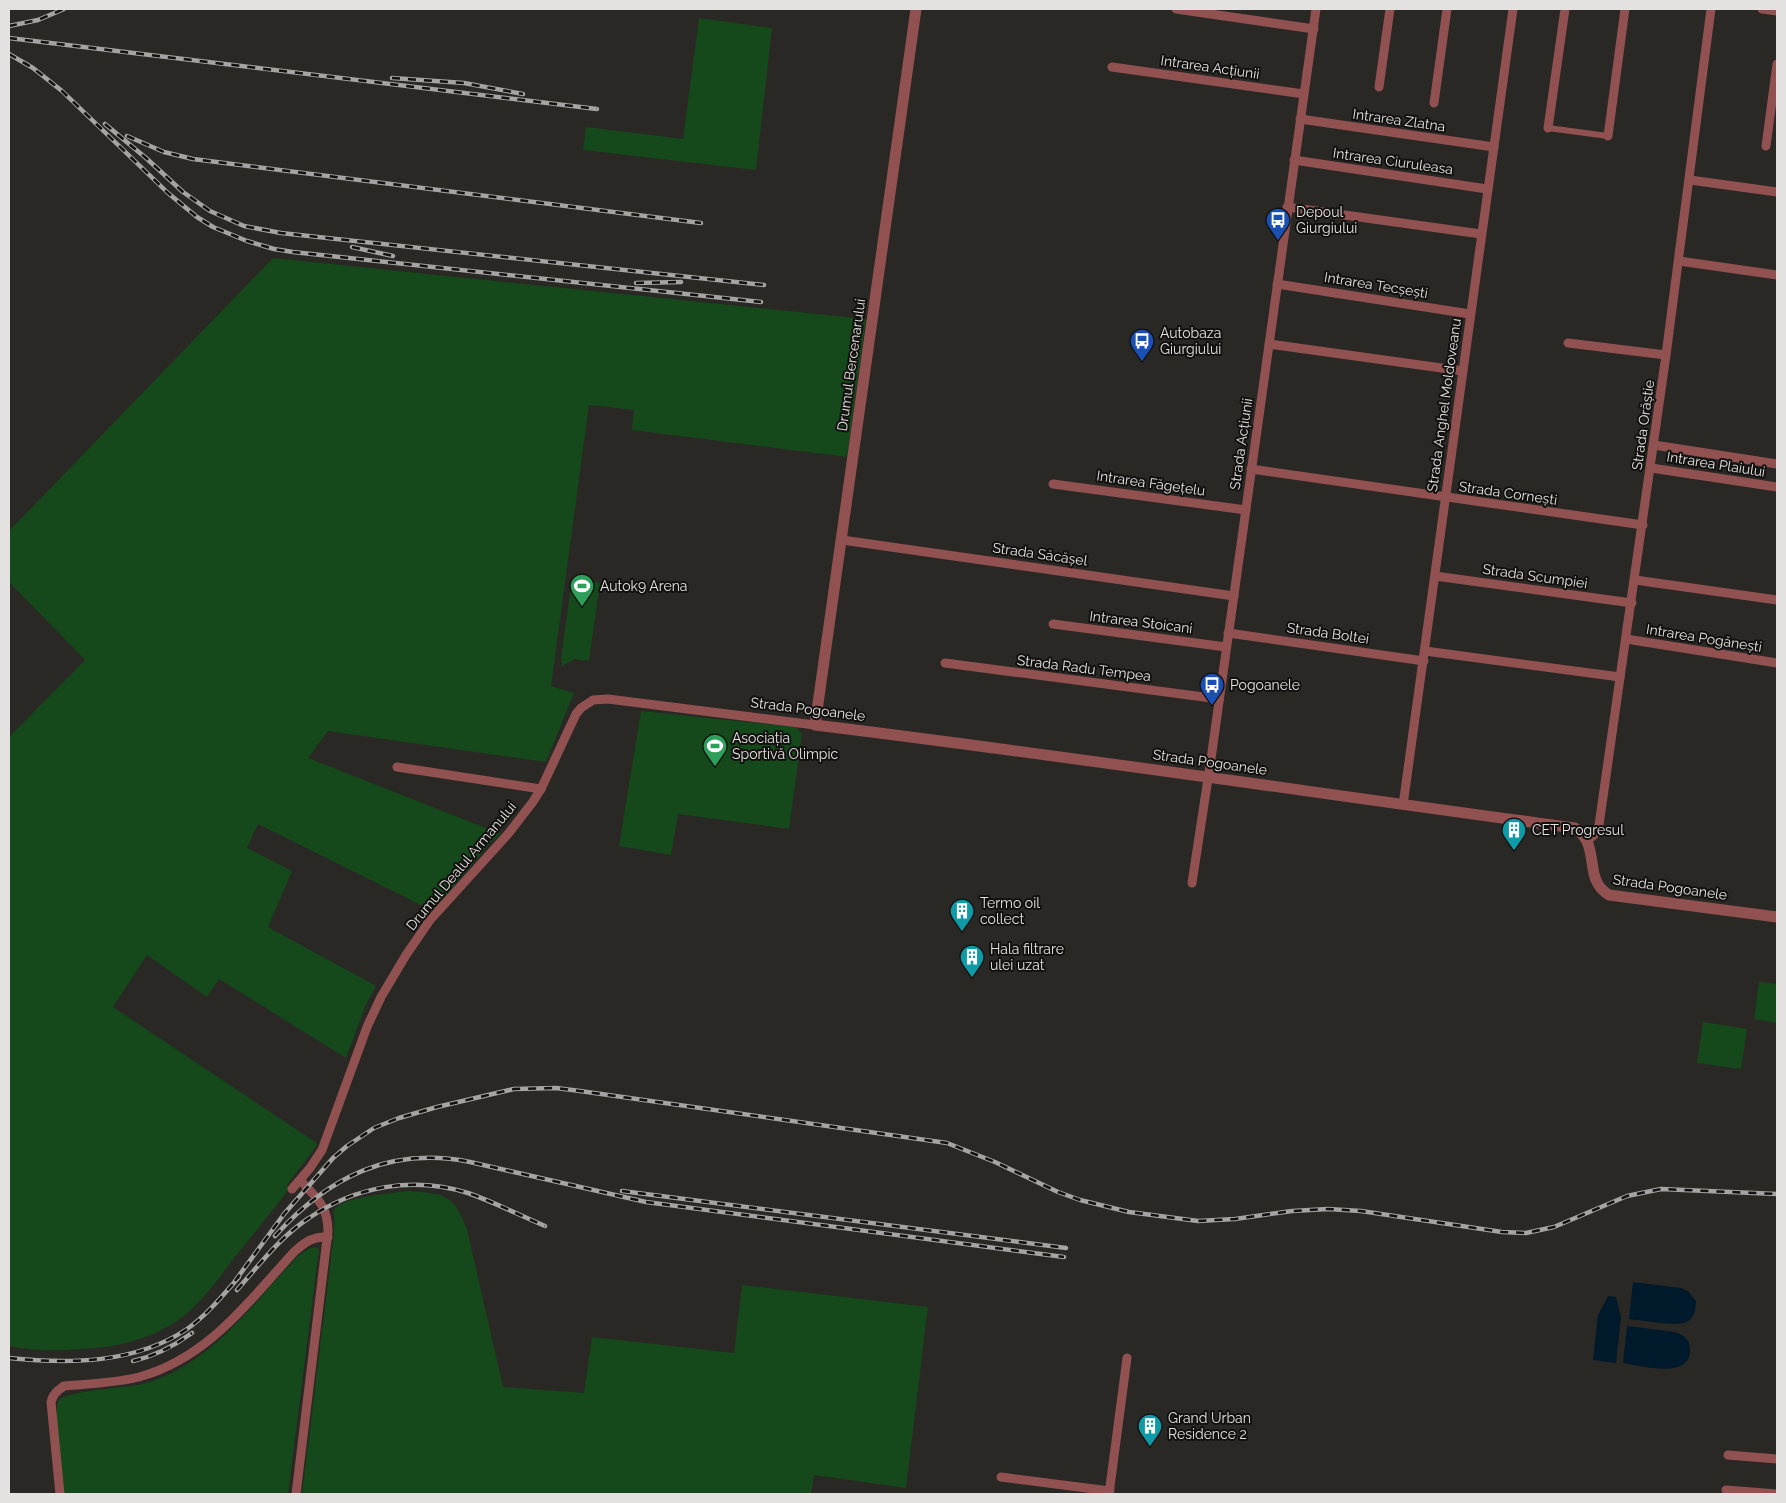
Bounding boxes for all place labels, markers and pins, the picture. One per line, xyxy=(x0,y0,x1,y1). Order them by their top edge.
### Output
place label: Depoul Giurgiului xyxy=(1296,204,1357,236)
bus stop icon: Depoul Giurgiului xyxy=(1265,207,1291,241)
place label: Autobaza Giurgiului xyxy=(1160,325,1221,357)
bus stop icon: Autobaza Giurgiului xyxy=(1129,328,1155,362)
sports icon: Autok9 Arena xyxy=(569,573,595,607)
place label: Autok9 Arena xyxy=(600,578,687,594)
bus stop icon: Pogoanele xyxy=(1199,672,1225,706)
place label: Pogoanele xyxy=(1230,677,1300,693)
place label: Asociația Sportivă Olimpic xyxy=(732,730,839,762)
sports icon: Asociația Sportivă Olimpic xyxy=(702,733,728,767)
building icon: CET Progresul xyxy=(1501,817,1527,851)
place label: CET Progresul xyxy=(1532,822,1624,838)
place label: Termo oil collect xyxy=(980,895,1040,927)
building icon: Termo oil collect xyxy=(949,898,975,932)
place label: Hala filtrare ulei uzat xyxy=(990,941,1064,973)
building icon: Hala filtrare ulei uzat xyxy=(959,944,985,978)
place label: Grand Urban Residence 2 xyxy=(1168,1410,1251,1442)
building icon: Grand Urban Residence 2 xyxy=(1137,1413,1163,1447)

